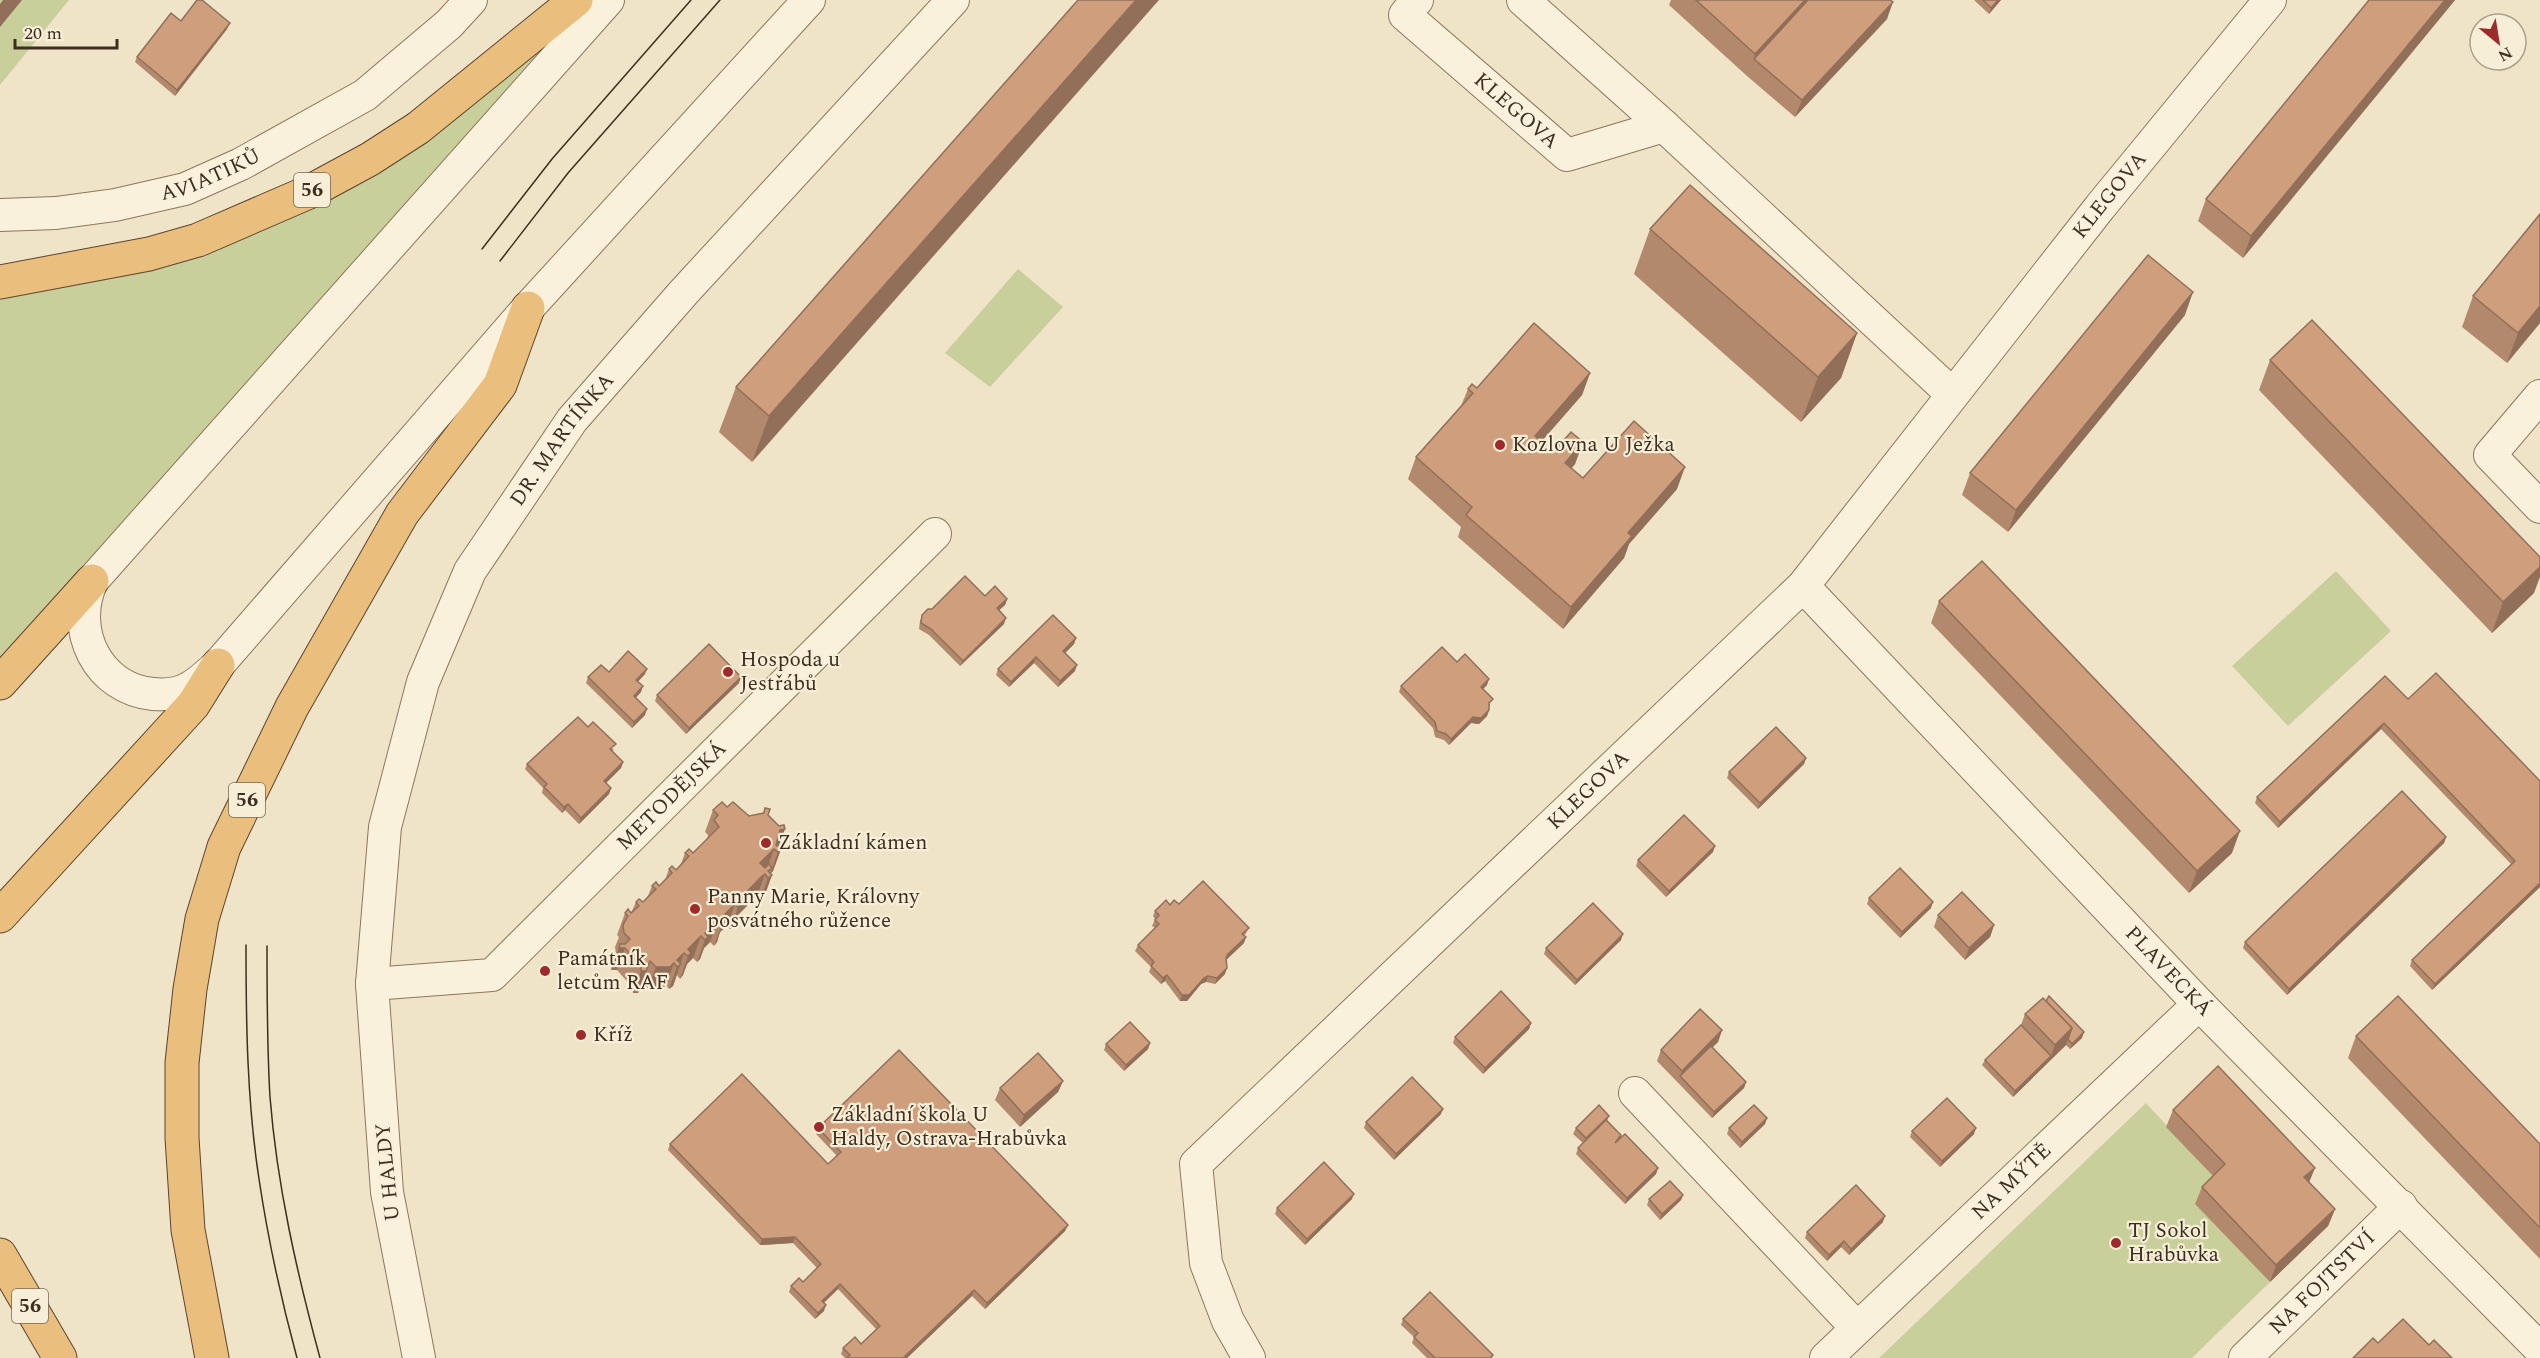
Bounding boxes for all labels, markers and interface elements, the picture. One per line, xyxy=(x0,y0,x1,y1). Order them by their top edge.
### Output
scale bar xyxy=(15,12,117,50)
north arrow xyxy=(2468,12,2528,72)
text: 20 m xyxy=(24,20,62,47)
text: N xyxy=(2493,40,2517,68)
street label: KLEGOVA xyxy=(1466,65,1566,157)
street label: AVIATIKŮ xyxy=(157,140,267,210)
street label: KLEGOVA xyxy=(2065,145,2155,246)
road number: 56 xyxy=(294,173,330,207)
street label: DR. MARTÍNKA xyxy=(502,366,622,513)
place label: Kozlovna U Ježka xyxy=(1512,429,1675,461)
marker: Kozlovna U Ježka xyxy=(1493,438,1507,452)
place label: Hospoda u Jestřábů xyxy=(740,644,840,700)
marker: Hospoda u Jestřábů xyxy=(721,665,735,679)
street label: METODĚJSKÁ xyxy=(609,734,734,858)
street label: KLEGOVA xyxy=(1540,743,1637,838)
road number: 56 xyxy=(229,783,265,817)
place label: Základní kámen xyxy=(778,827,927,859)
marker: Základní kámen xyxy=(759,836,773,850)
place label: Panny Marie, Královny posvátného růžence xyxy=(707,881,920,937)
marker: Panny Marie, Královny posvátného růžence xyxy=(688,902,702,916)
street label: PLAVECKÁ xyxy=(2117,919,2220,1024)
place label: Památník letcům RAF xyxy=(557,943,668,999)
marker: Památník letcům RAF xyxy=(538,964,552,978)
place label: Kříž xyxy=(593,1019,633,1051)
marker: Kříž xyxy=(574,1028,588,1042)
place label: Základní škola U Haldy, Ostrava-Hrabůvka xyxy=(831,1099,1068,1155)
marker: Základní škola U Haldy, Ostrava-Hrabůvka xyxy=(812,1120,826,1134)
street label: U HALDY xyxy=(367,1121,409,1223)
street label: NA MÝTĚ xyxy=(1964,1136,2059,1228)
place label: TJ Sokol Hrabůvka xyxy=(2128,1215,2220,1271)
street label: NA FOJTSTVÍ xyxy=(2262,1223,2383,1342)
marker: TJ Sokol Hrabůvka xyxy=(2109,1236,2123,1250)
road number: 56 xyxy=(12,1289,48,1323)

